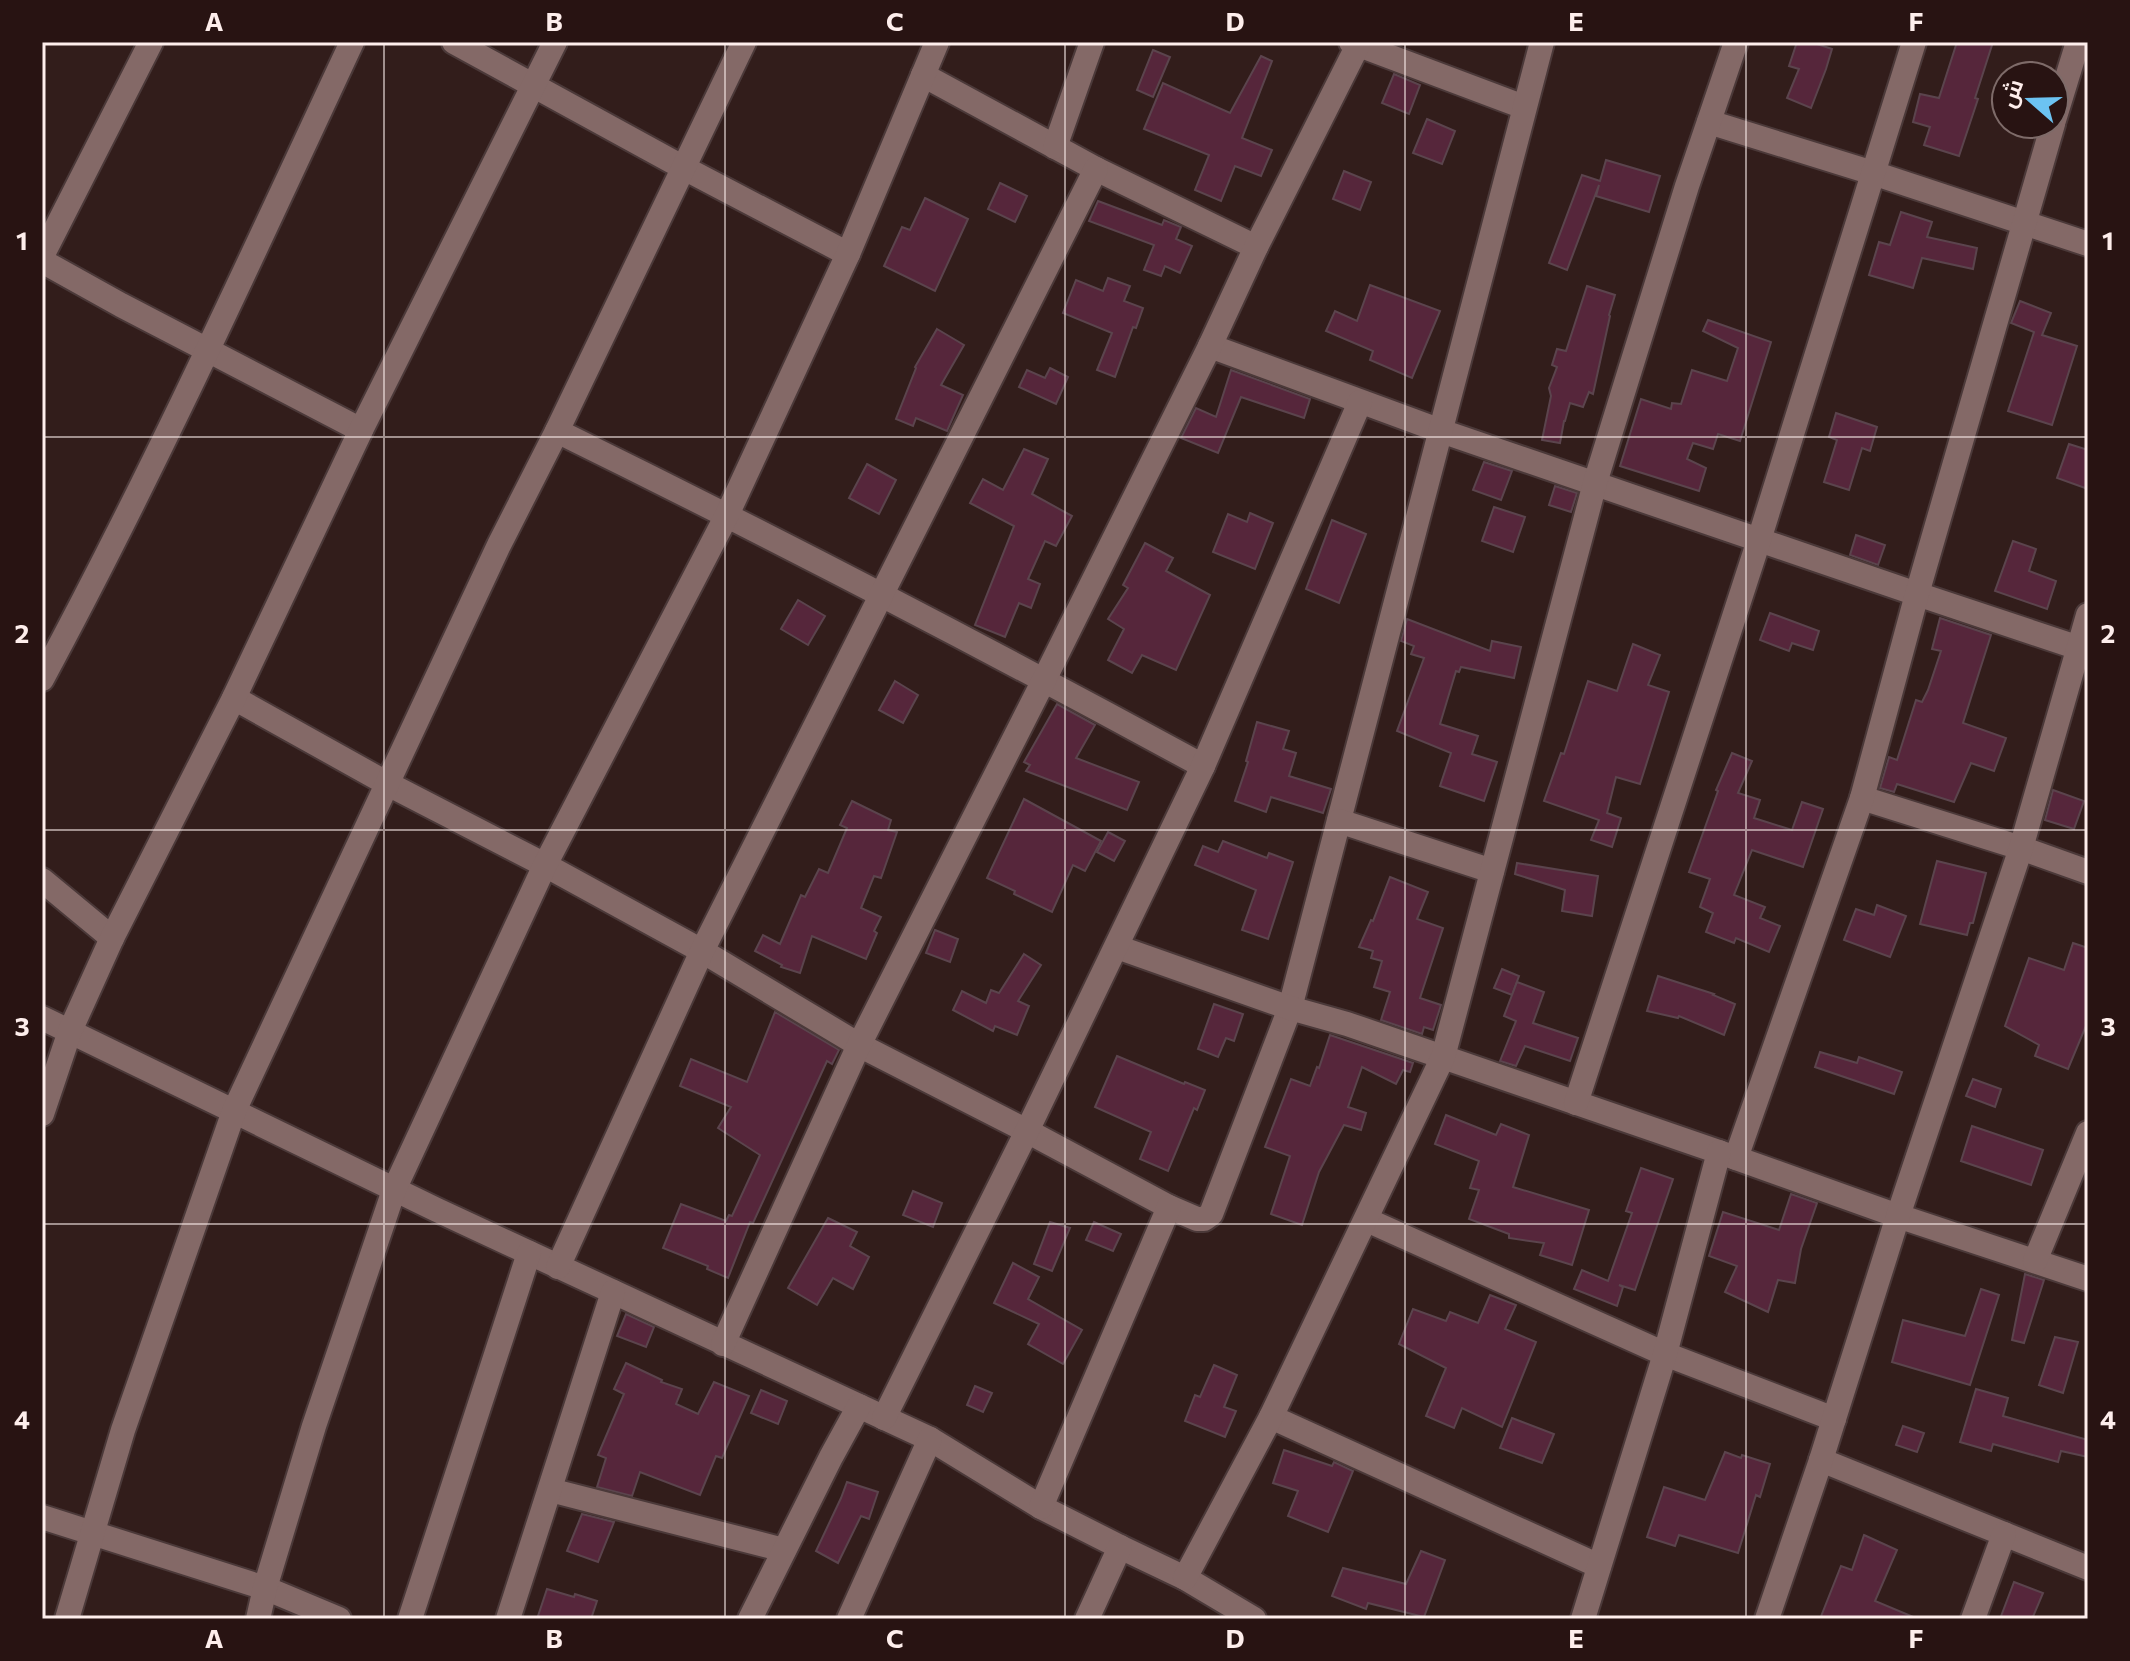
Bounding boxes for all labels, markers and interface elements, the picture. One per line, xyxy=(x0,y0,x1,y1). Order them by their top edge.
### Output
text: A xyxy=(205,5,224,36)
text: B xyxy=(545,5,563,36)
text: C xyxy=(886,5,904,36)
text: D xyxy=(1225,5,1245,36)
text: E xyxy=(1568,5,1584,36)
text: F xyxy=(1908,5,1924,36)
north arrow xyxy=(1990,60,2070,140)
text: ش xyxy=(1993,75,2029,111)
text: 1 xyxy=(16,224,28,255)
text: 1 xyxy=(2102,224,2114,255)
text: 2 xyxy=(15,617,29,648)
text: 2 xyxy=(2101,617,2115,648)
text: 3 xyxy=(14,1010,30,1041)
text: 3 xyxy=(2100,1010,2116,1041)
text: 4 xyxy=(14,1403,30,1434)
text: 4 xyxy=(2100,1403,2116,1434)
text: A xyxy=(205,1622,224,1653)
text: B xyxy=(545,1622,563,1653)
text: C xyxy=(886,1622,904,1653)
text: D xyxy=(1225,1622,1245,1653)
text: E xyxy=(1568,1622,1584,1653)
text: F xyxy=(1908,1622,1924,1653)

